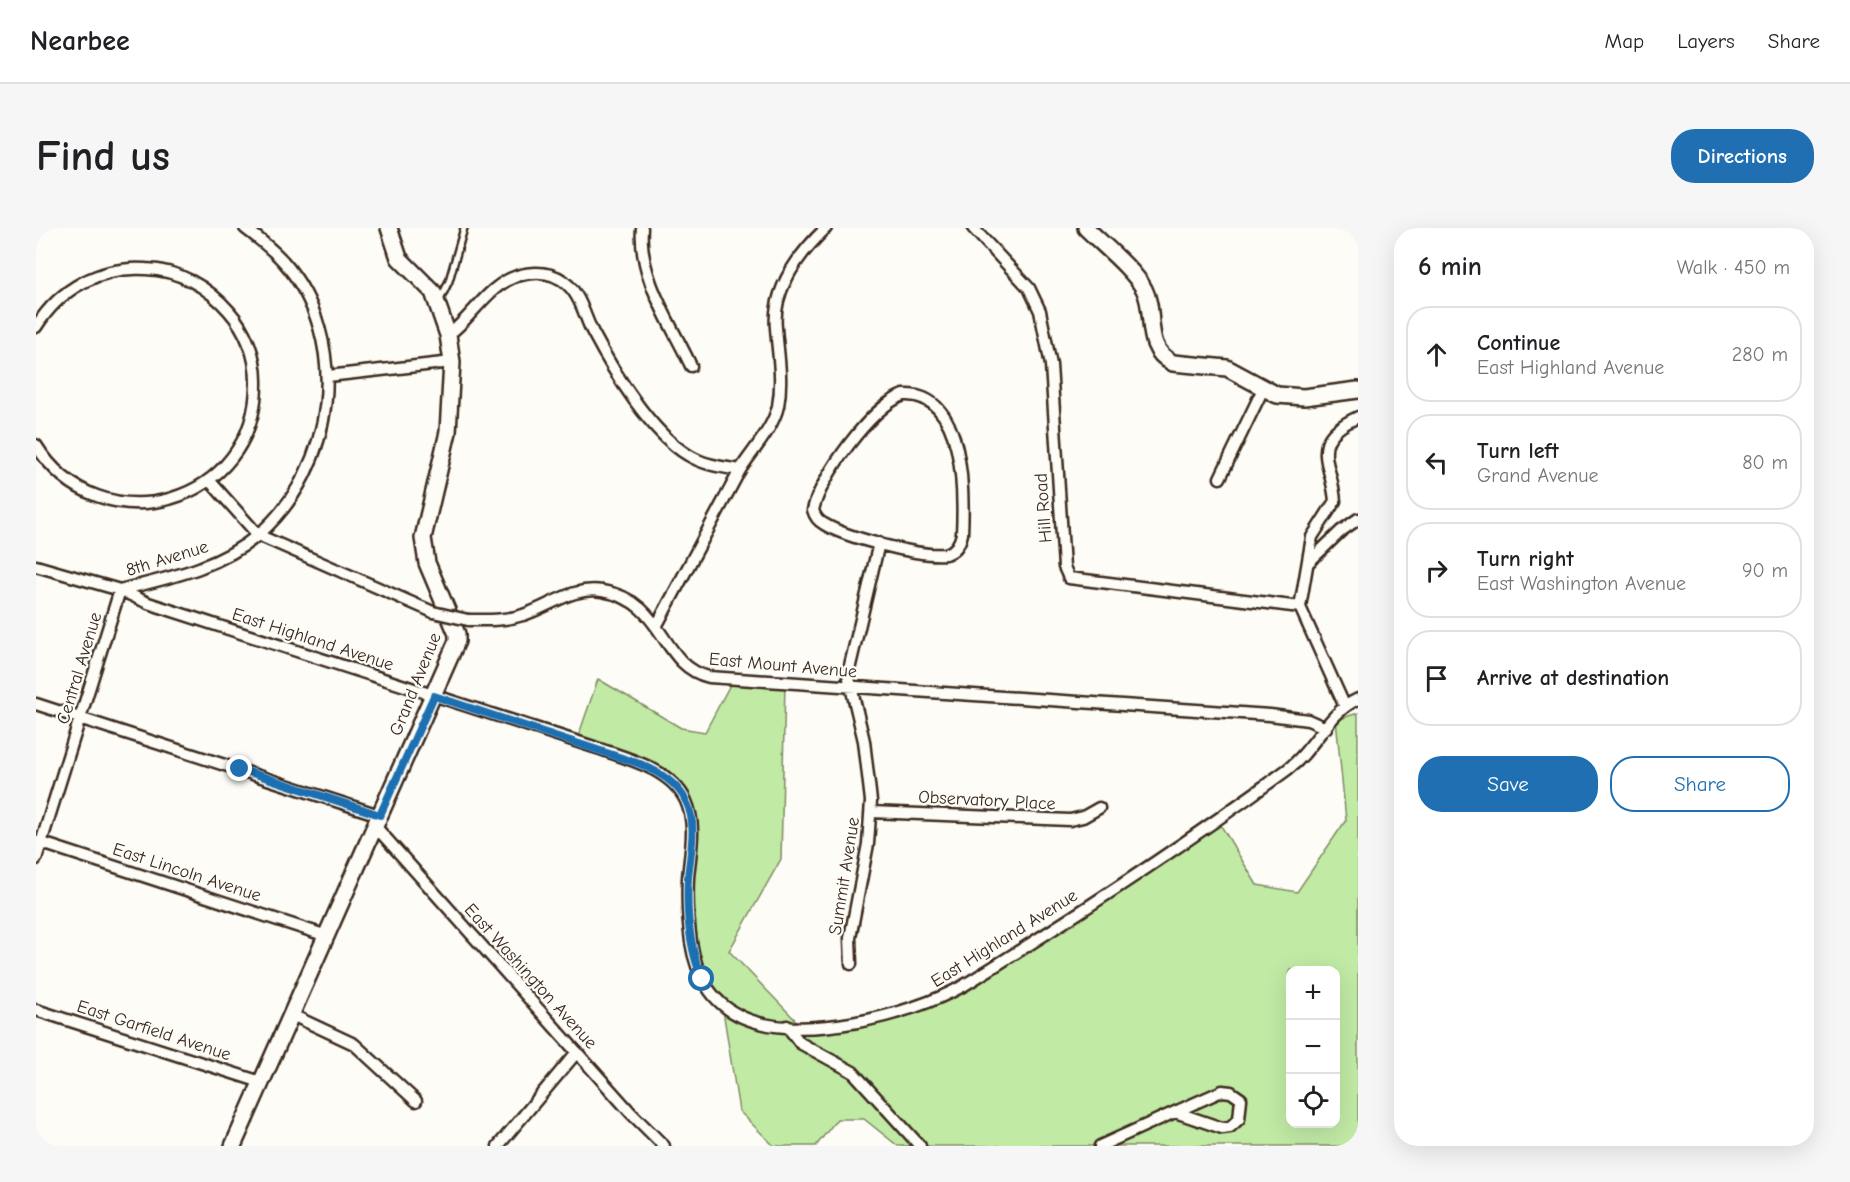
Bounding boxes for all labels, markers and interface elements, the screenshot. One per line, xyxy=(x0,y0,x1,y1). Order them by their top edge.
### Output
text: Nearbee xyxy=(30,25,130,57)
text: Map xyxy=(1605,29,1644,53)
text: Layers xyxy=(1677,29,1735,53)
text: Share xyxy=(1768,29,1820,53)
button: Directions xyxy=(1671,129,1814,183)
text: Find us xyxy=(36,132,170,181)
text: 6 min xyxy=(1418,252,1482,282)
text: Walk · 450 m xyxy=(1677,256,1790,279)
text: Continue xyxy=(1477,330,1560,356)
icon: ahead xyxy=(1420,338,1453,371)
text: 280 m xyxy=(1732,343,1788,366)
text: East Highland Avenue xyxy=(1477,356,1664,379)
text: Turn left xyxy=(1477,438,1559,464)
icon: left xyxy=(1420,446,1453,479)
text: 80 m xyxy=(1742,451,1788,474)
text: Grand Avenue xyxy=(1477,464,1598,487)
street label: Hill Road xyxy=(1031,472,1056,544)
street label: 8th Avenue xyxy=(123,536,211,581)
text: Turn right xyxy=(1477,546,1574,572)
icon: right xyxy=(1420,554,1453,587)
text: 90 m xyxy=(1742,559,1788,582)
text: East Washington Avenue xyxy=(1477,572,1686,595)
street label: East Highland Avenue xyxy=(229,603,396,676)
street label: Central Avenue xyxy=(52,610,106,727)
street label: Grand Avenue xyxy=(385,630,446,739)
street label: East Mount Avenue xyxy=(708,649,858,682)
icon: arrive xyxy=(1420,662,1453,695)
text: Arrive at destination xyxy=(1477,665,1669,691)
route end xyxy=(226,755,252,781)
button: Save xyxy=(1418,756,1598,812)
button: Share xyxy=(1610,756,1790,812)
street label: Observatory Place xyxy=(918,786,1056,815)
street label: Summit Avenue xyxy=(825,816,864,936)
street label: East Lincoln Avenue xyxy=(110,839,264,906)
street label: East Highland Avenue xyxy=(927,885,1081,992)
street label: East Washington Avenue xyxy=(460,899,601,1053)
route start xyxy=(688,965,714,991)
map controls xyxy=(1286,966,1340,1128)
button: + xyxy=(1286,966,1340,1020)
street label: East Garfield Avenue xyxy=(74,996,233,1065)
button: − xyxy=(1286,1020,1340,1074)
button: locate xyxy=(1286,1074,1340,1128)

